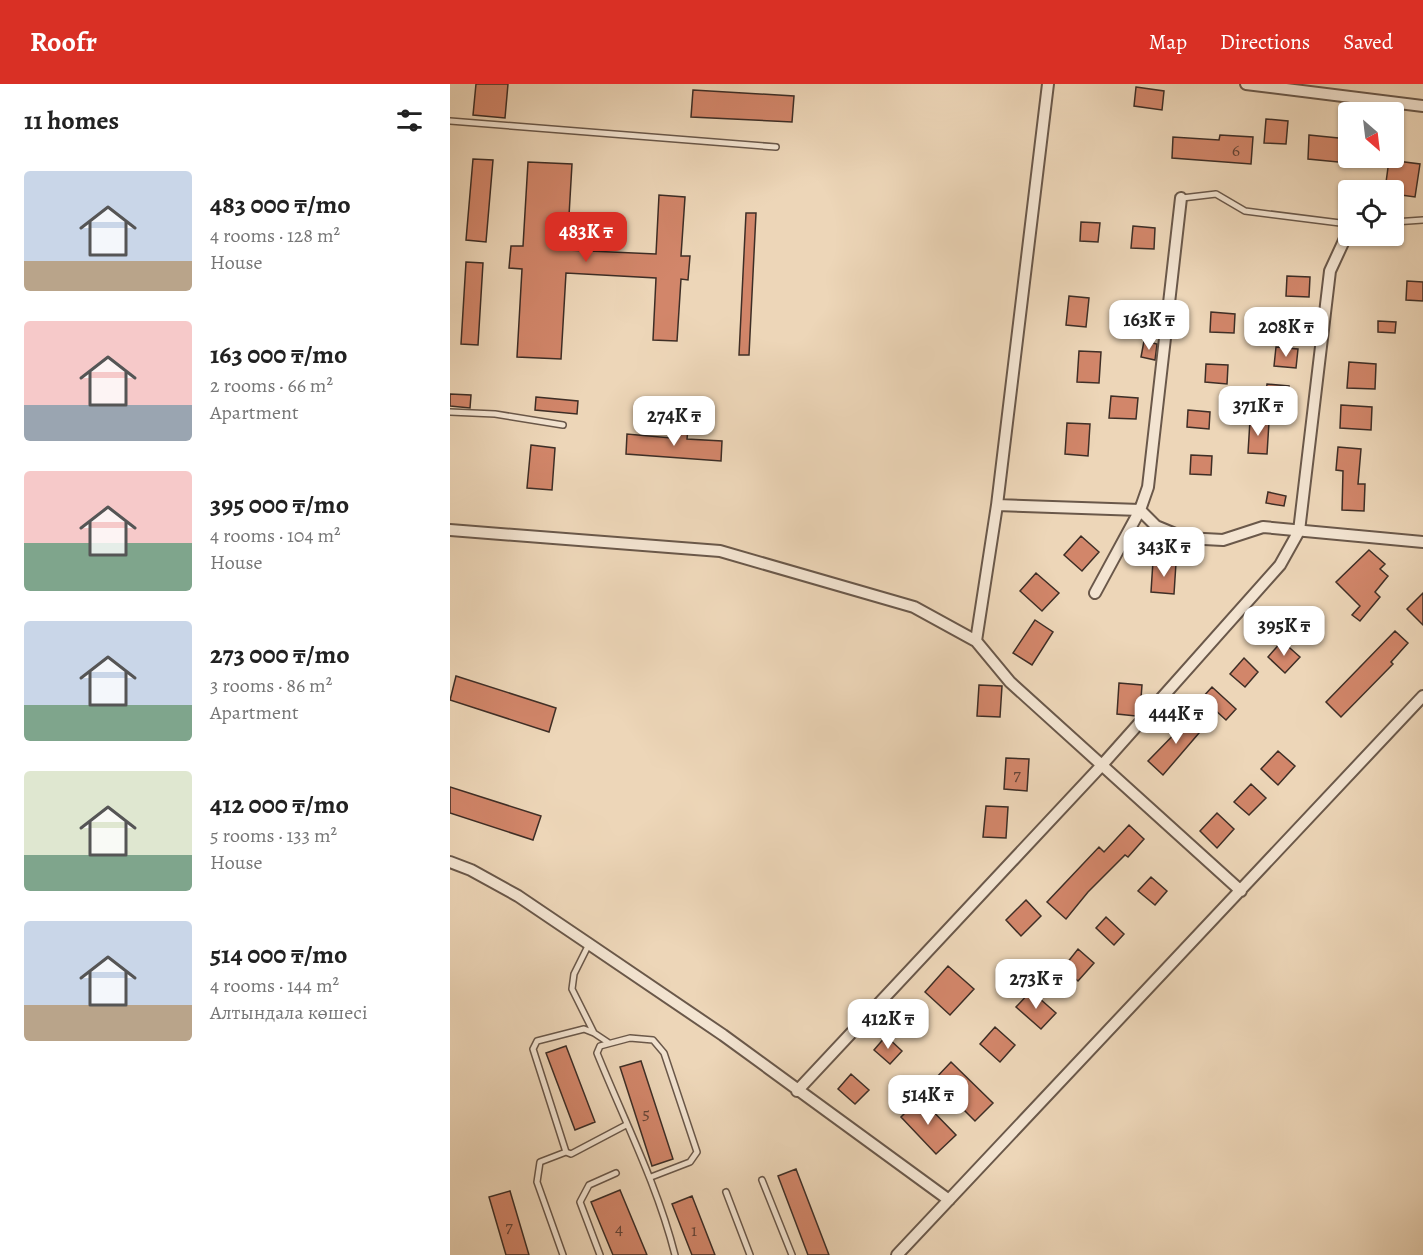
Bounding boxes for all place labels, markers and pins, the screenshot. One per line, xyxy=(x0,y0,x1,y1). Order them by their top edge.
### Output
pin: 483K ₸ xyxy=(537,212,635,263)
pin: 163K ₸ xyxy=(1100,300,1198,351)
pin: 208K ₸ xyxy=(1237,307,1335,358)
pin: 371K ₸ xyxy=(1209,386,1307,437)
pin: 274K ₸ xyxy=(625,396,723,447)
pin: 343K ₸ xyxy=(1115,527,1213,578)
pin: 395K ₸ xyxy=(1235,606,1333,657)
pin: 444K ₸ xyxy=(1127,694,1225,745)
pin: 273K ₸ xyxy=(987,959,1085,1010)
pin: 412K ₸ xyxy=(839,999,937,1050)
pin: 514K ₸ xyxy=(879,1075,977,1126)

